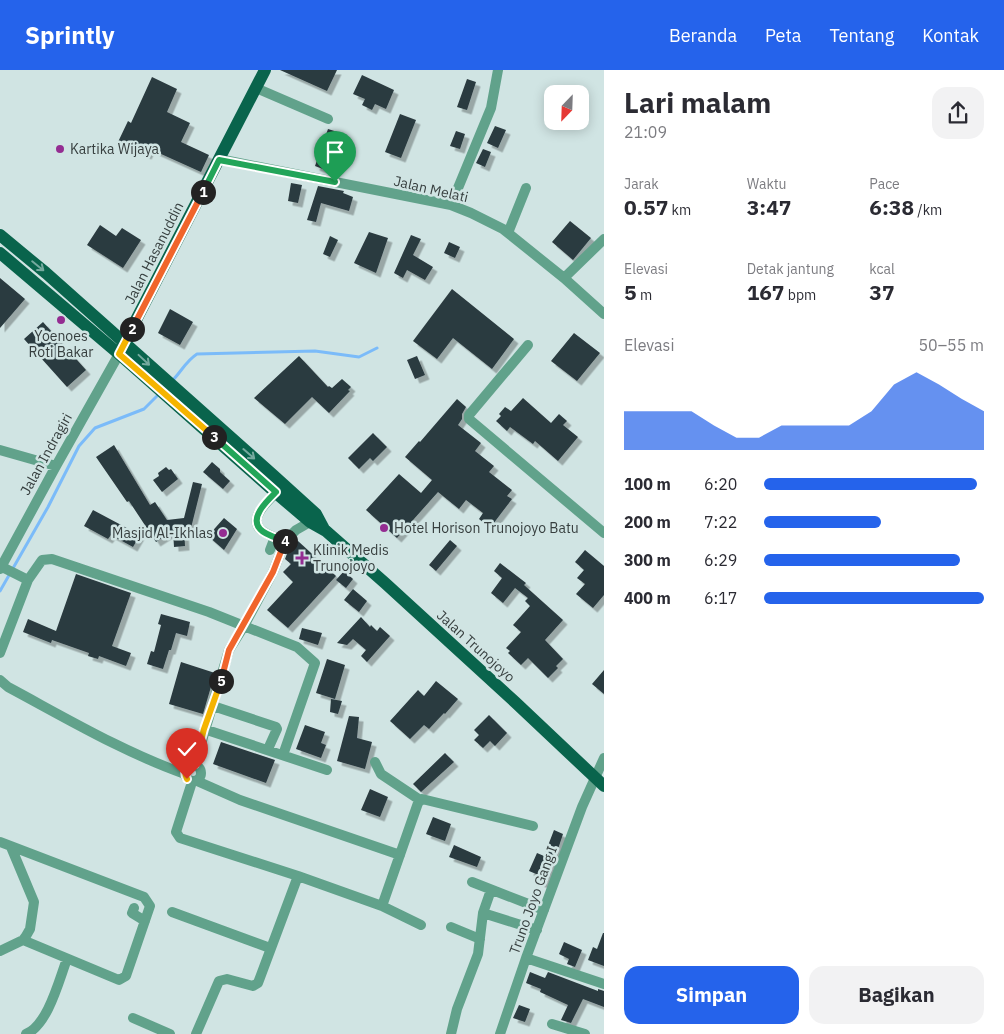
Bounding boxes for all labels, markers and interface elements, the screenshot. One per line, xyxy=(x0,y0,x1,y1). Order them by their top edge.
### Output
text: Sprintly xyxy=(25,19,115,51)
text: Beranda xyxy=(669,24,737,47)
text: Peta xyxy=(765,24,801,47)
text: Tentang xyxy=(829,24,894,47)
text: Kontak xyxy=(922,24,979,47)
text: Lari malam xyxy=(624,84,771,121)
north arrow xyxy=(544,85,589,130)
map controls xyxy=(544,85,589,130)
button: share xyxy=(932,87,984,139)
text: 21:09 xyxy=(624,122,667,142)
pin xyxy=(314,131,356,182)
icon: arrive xyxy=(321,138,349,166)
place label: Kartika Wijaya xyxy=(70,140,160,158)
marker: Kartika Wijaya xyxy=(54,143,66,155)
street label: Jalan Melati xyxy=(392,172,470,206)
text: Jarak xyxy=(624,175,659,193)
text: Waktu xyxy=(747,175,787,193)
text: Pace xyxy=(869,175,900,193)
pin: 1 xyxy=(190,180,216,204)
text: 1 xyxy=(199,183,208,201)
text: 0.57 xyxy=(624,193,668,221)
text: 3:47 xyxy=(747,193,791,221)
text: 6:38 xyxy=(869,193,914,221)
street label: Jalan Hasanuddin xyxy=(120,199,188,307)
text: km xyxy=(668,201,691,219)
text: /km xyxy=(914,201,942,219)
text: Elevasi xyxy=(624,260,668,278)
text: Detak jantung xyxy=(747,260,834,278)
text: kcal xyxy=(869,260,895,278)
one-way arrow xyxy=(31,261,44,272)
text: 5 xyxy=(624,278,637,306)
text: 167 xyxy=(747,278,784,306)
text: 37 xyxy=(869,278,895,306)
text: m xyxy=(637,286,652,304)
text: bpm xyxy=(784,286,816,304)
marker: Yoenoes Roti Bakar xyxy=(55,314,67,326)
pin: 2 xyxy=(120,316,144,342)
text: 2 xyxy=(128,320,137,338)
place label: Yoenoes Roti Bakar xyxy=(29,327,93,361)
text: Elevasi xyxy=(624,335,674,355)
text: 50–55 m xyxy=(918,335,984,355)
one-way arrow xyxy=(138,354,150,366)
street label: Jalan Indragiri xyxy=(16,410,76,498)
pin: 3 xyxy=(202,424,226,450)
text: 3 xyxy=(210,428,219,446)
one-way arrow xyxy=(242,448,255,459)
text: 100 m xyxy=(624,474,671,494)
text: 6:20 xyxy=(704,474,737,494)
text: 200 m xyxy=(624,512,671,532)
text: 7:22 xyxy=(704,512,737,532)
place label: Hotel Horison Trunojoyo Batu xyxy=(394,519,579,537)
marker: Hotel Horison Trunojoyo Batu xyxy=(378,522,390,534)
place label: Masjid Al-Ikhlas xyxy=(112,524,213,542)
marker: Masjid Al-Ikhlas xyxy=(217,527,229,539)
pin: 4 xyxy=(272,528,298,554)
text: 4 xyxy=(281,532,290,550)
place label: Klinik Medis Trunojoyo xyxy=(313,541,389,575)
text: 300 m xyxy=(624,550,671,570)
text: 6:29 xyxy=(704,550,737,570)
marker: Klinik Medis Trunojoyo xyxy=(295,551,309,565)
text: 400 m xyxy=(624,588,671,608)
text: 6:17 xyxy=(704,588,737,608)
street label: Jalan Trunojoyo xyxy=(433,606,519,686)
pin: 5 xyxy=(208,668,234,694)
text: 5 xyxy=(217,672,226,690)
pin xyxy=(166,728,208,779)
icon: check xyxy=(173,735,201,763)
street label: Truno Joyo Gang I xyxy=(505,843,561,957)
button: Simpan xyxy=(624,966,799,1024)
button: Bagikan xyxy=(809,966,984,1024)

